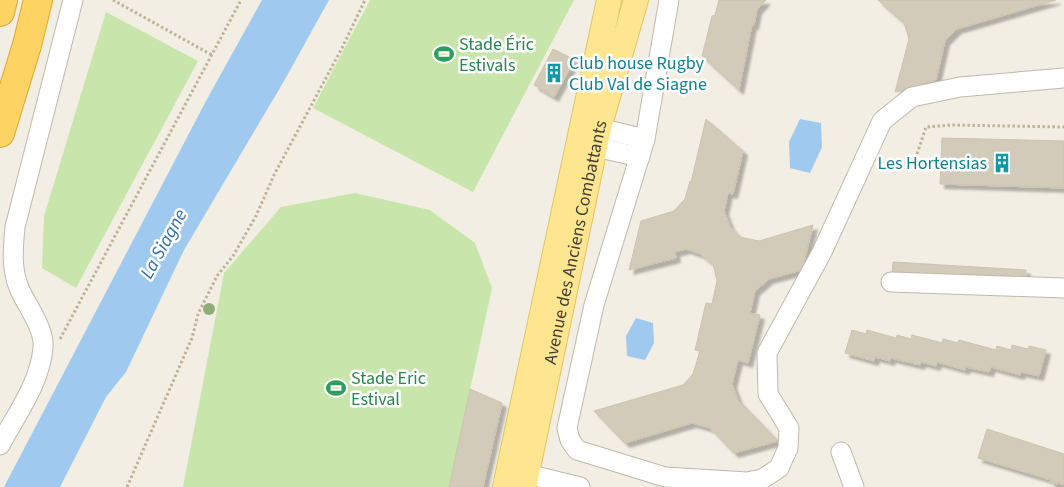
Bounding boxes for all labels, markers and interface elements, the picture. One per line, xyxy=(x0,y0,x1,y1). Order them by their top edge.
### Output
place label: Stade Éric Estivals xyxy=(459,32,534,78)
sports icon: Stade Éric Estivals xyxy=(433,43,455,65)
place label: Club house Rugby Club Val de Siagne xyxy=(569,51,707,97)
building icon: Club house Rugby Club Val de Siagne xyxy=(543,62,565,84)
street label: Avenue des Anciens Combattants xyxy=(537,117,613,367)
place label: Les Hortensias xyxy=(877,151,987,176)
building icon: Les Hortensias xyxy=(991,152,1013,174)
water label: La Siagne xyxy=(134,204,194,284)
place label: Stade Eric Estival xyxy=(351,366,426,412)
sports icon: Stade Eric Estival xyxy=(325,377,347,399)

